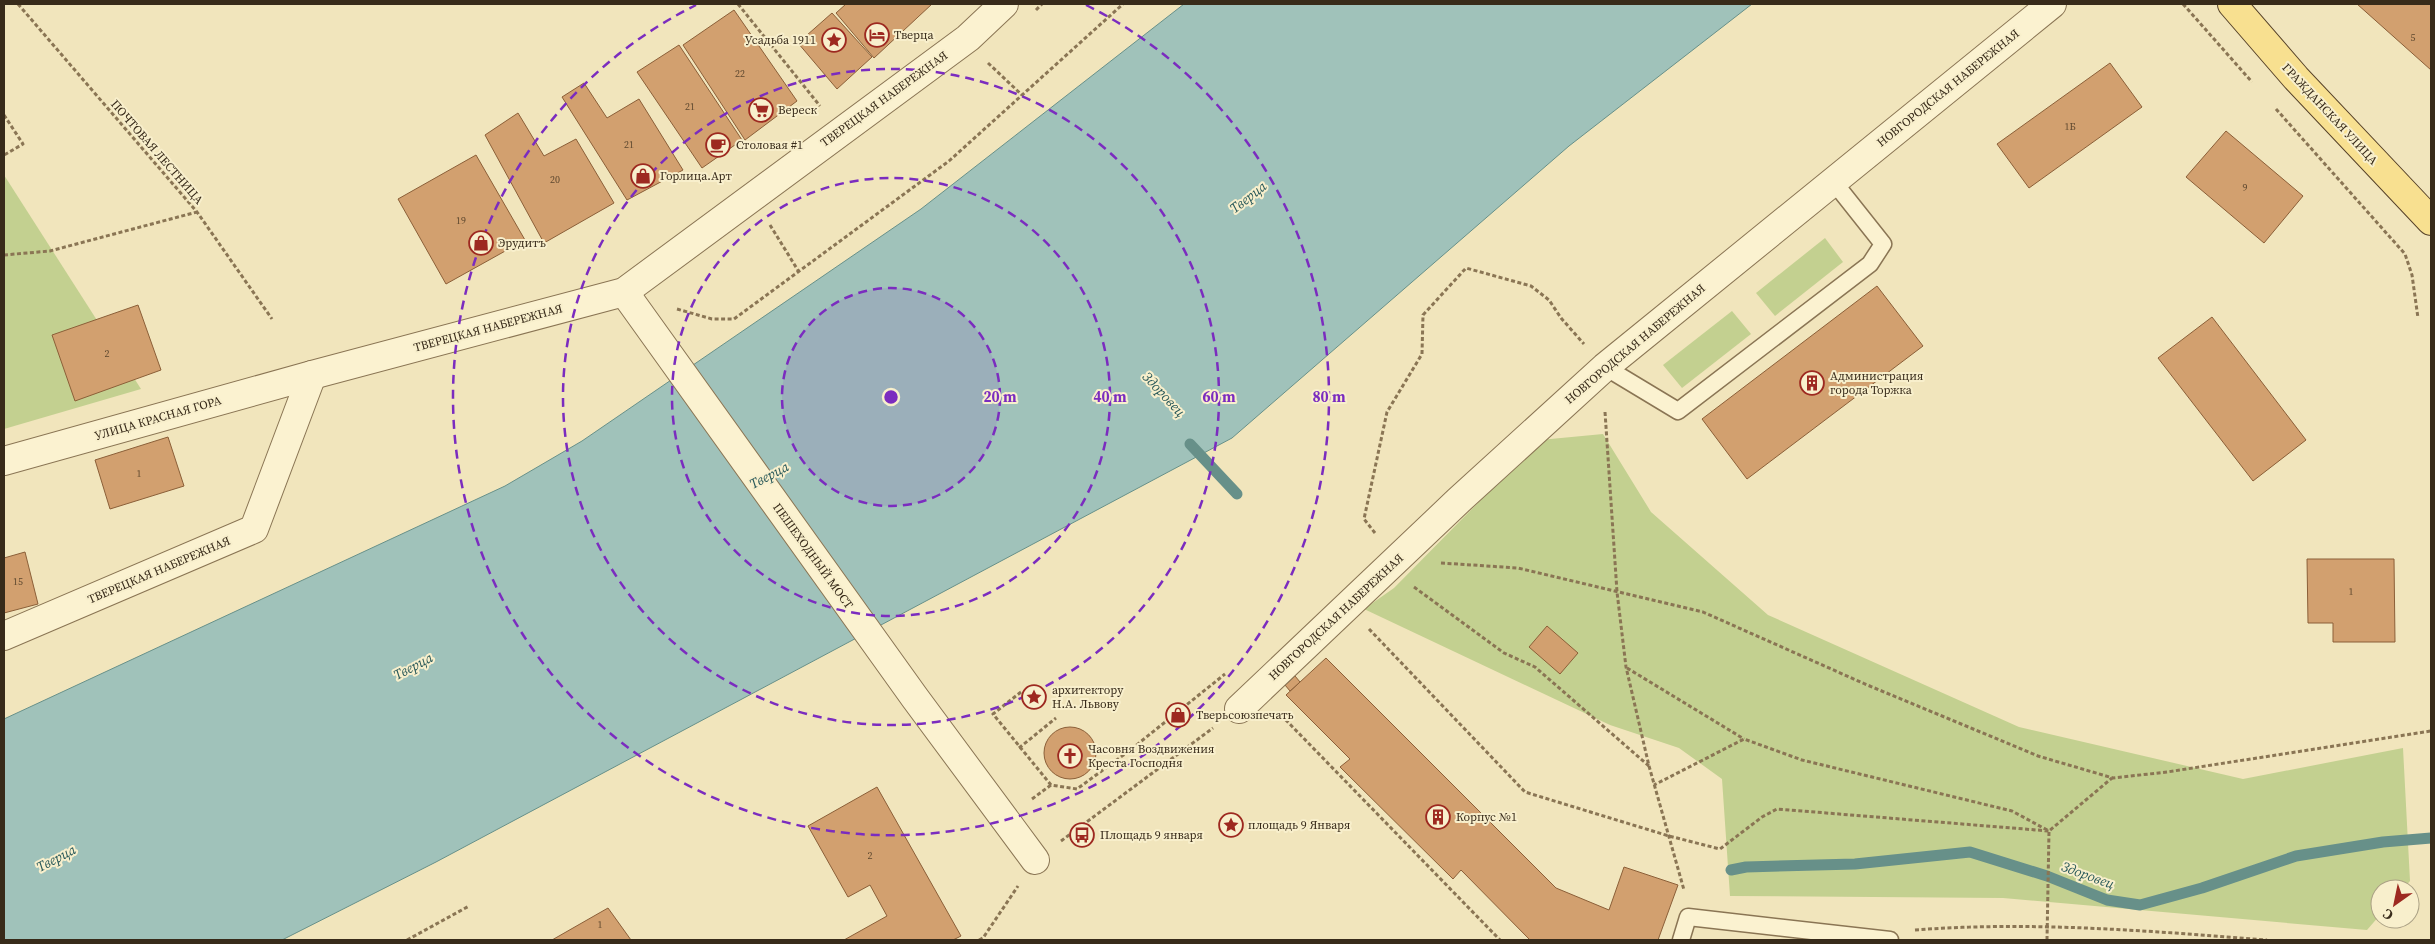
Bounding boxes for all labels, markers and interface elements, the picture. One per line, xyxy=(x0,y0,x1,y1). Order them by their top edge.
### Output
hotel icon: Тверца xyxy=(864,22,890,48)
street label: НОВГОРОДСКАЯ НАБЕРЕЖНАЯ xyxy=(1874,25,2023,150)
place icon: Усадьба 1911 xyxy=(821,27,847,53)
place label: Тверца xyxy=(894,27,935,43)
house number: 5 xyxy=(2411,31,2416,44)
place label: Усадьба 1911 xyxy=(745,32,816,48)
street label: ТВЕРЕЦКАЯ НАБЕРЕЖНАЯ xyxy=(817,47,951,151)
street label: ГРАЖДАНСКАЯ УЛИЦА xyxy=(2279,60,2381,168)
house number: 22 xyxy=(735,67,745,80)
street label: ПОЧТОВАЯ ЛЕСТНИЦА xyxy=(107,96,207,208)
supermarket icon: Вереск xyxy=(748,97,774,123)
house number: 21 xyxy=(685,100,695,113)
place label: Вереск xyxy=(778,102,818,118)
house number: 1Б xyxy=(2064,120,2076,133)
cafe icon: Столовая #1 xyxy=(705,132,731,158)
place label: Столовая #1 xyxy=(736,137,803,153)
house number: 21 xyxy=(624,138,634,151)
shop icon: Горлица.Арт xyxy=(630,163,656,189)
place label: Горлица.Арт xyxy=(660,168,733,184)
house number: 20 xyxy=(550,173,560,186)
water label: Тверца xyxy=(1225,176,1271,218)
house number: 9 xyxy=(2243,181,2248,194)
house number: 19 xyxy=(456,214,466,227)
shop icon: Эрудитъ xyxy=(468,230,494,256)
place label: Эрудитъ xyxy=(498,235,547,251)
street label: НОВГОРОДСКАЯ НАБЕРЕЖНАЯ xyxy=(1561,280,1709,408)
street label: ТВЕРЕЦКАЯ НАБЕРЕЖНАЯ xyxy=(412,300,564,356)
house number: 2 xyxy=(105,347,110,360)
water label: Здоровец xyxy=(1138,367,1190,421)
place label: Администрация города Торжка xyxy=(1830,368,1923,398)
building icon: Администрация города Торжка xyxy=(1799,370,1825,396)
text: 20 m xyxy=(983,386,1017,407)
text: 40 m xyxy=(1093,386,1127,407)
text: 60 m xyxy=(1202,386,1236,407)
text: 80 m xyxy=(1312,386,1346,407)
centre of rings xyxy=(882,388,900,406)
street label: УЛИЦА КРАСНАЯ ГОРА xyxy=(93,392,223,444)
water label: Тверца xyxy=(746,456,793,494)
house number: 1 xyxy=(137,467,142,480)
street label: ПЕШЕХОДНЫЙ МОСТ xyxy=(769,500,857,613)
street label: ТВЕРЕЦКАЯ НАБЕРЕЖНАЯ xyxy=(85,533,233,607)
street label: НОВГОРОДСКАЯ НАБЕРЕЖНАЯ xyxy=(1265,550,1407,684)
house number: 15 xyxy=(13,575,23,588)
house number: 1 xyxy=(2349,585,2354,598)
water label: Тверца xyxy=(390,647,437,685)
place label: архитектору Н.А. Львову xyxy=(1052,682,1124,712)
place icon: архитектору Н.А. Львову xyxy=(1021,684,1047,710)
shop icon: Тверьсоюзпечать xyxy=(1165,702,1191,728)
place label: Тверьсоюзпечать xyxy=(1196,707,1294,723)
place label: Часовня Воздвижения Креста Господня xyxy=(1088,741,1214,771)
church icon: Часовня Воздвижения Креста Господня xyxy=(1057,743,1083,769)
building icon: Корпус №1 xyxy=(1425,804,1451,830)
place label: Корпус №1 xyxy=(1456,809,1517,825)
place icon: площадь 9 Января xyxy=(1218,812,1244,838)
place label: площадь 9 Января xyxy=(1248,817,1350,833)
bus stop icon: Площадь 9 января xyxy=(1069,822,1095,848)
place label: Площадь 9 января xyxy=(1100,827,1203,843)
water label: Тверца xyxy=(33,839,80,877)
house number: 2 xyxy=(868,849,873,862)
water label: Здоровец xyxy=(2059,856,2117,894)
north arrow xyxy=(2370,879,2420,929)
text: С xyxy=(2379,904,2397,926)
house number: 1 xyxy=(598,918,603,931)

